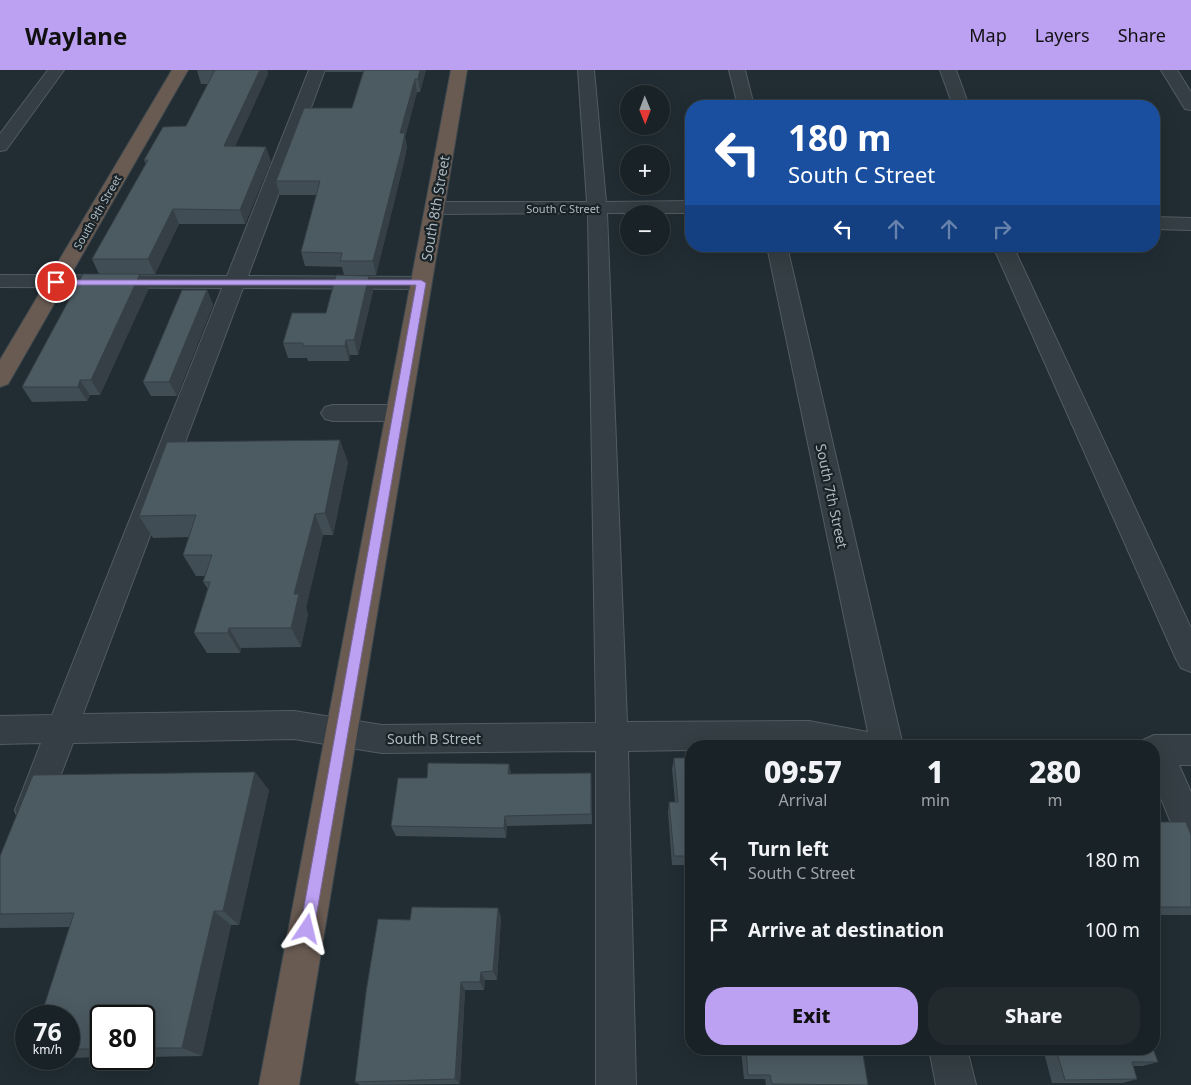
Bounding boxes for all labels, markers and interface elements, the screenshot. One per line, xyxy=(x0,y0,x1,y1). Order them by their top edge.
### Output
text: Waylane xyxy=(25,19,127,52)
text: Map xyxy=(969,23,1007,47)
text: Layers xyxy=(1035,23,1090,47)
text: Share xyxy=(1118,23,1166,47)
north arrow xyxy=(620,85,670,135)
map controls xyxy=(620,85,670,255)
text: 180 m xyxy=(788,114,891,161)
icon: left xyxy=(705,120,770,185)
button: + xyxy=(620,145,670,195)
street label: South 8th Street xyxy=(416,154,454,262)
text: South C Street xyxy=(788,159,935,189)
street label: South 9th Street xyxy=(70,172,124,252)
street label: South C Street xyxy=(526,201,600,216)
button: − xyxy=(620,205,670,255)
icon: left xyxy=(829,215,857,243)
icon: ahead xyxy=(882,215,910,243)
icon: ahead xyxy=(935,215,963,243)
icon: right xyxy=(988,215,1016,243)
pin xyxy=(35,261,77,303)
icon: arrive xyxy=(42,268,70,296)
street label: South 7th Street xyxy=(812,442,852,550)
street label: South B Street xyxy=(387,729,481,748)
text: 09:57 xyxy=(764,751,842,792)
text: 1 xyxy=(927,751,944,792)
text: 280 xyxy=(1029,751,1081,792)
text: Arrival xyxy=(779,789,827,811)
text: min xyxy=(921,789,950,811)
text: m xyxy=(1047,789,1062,811)
text: Turn left xyxy=(748,836,829,862)
icon: left xyxy=(705,846,733,874)
text: 180 m xyxy=(1085,847,1140,873)
text: South C Street xyxy=(748,862,855,884)
position arrow xyxy=(280,902,332,954)
icon: arrive xyxy=(705,916,733,944)
text: Arrive at destination xyxy=(748,917,944,943)
text: 100 m xyxy=(1085,917,1140,943)
button: Exit xyxy=(705,987,918,1045)
button: Share xyxy=(928,987,1140,1045)
speed limit sign: 80 xyxy=(90,1005,155,1070)
text: 76 xyxy=(33,1014,62,1048)
text: km/h xyxy=(33,1041,62,1058)

